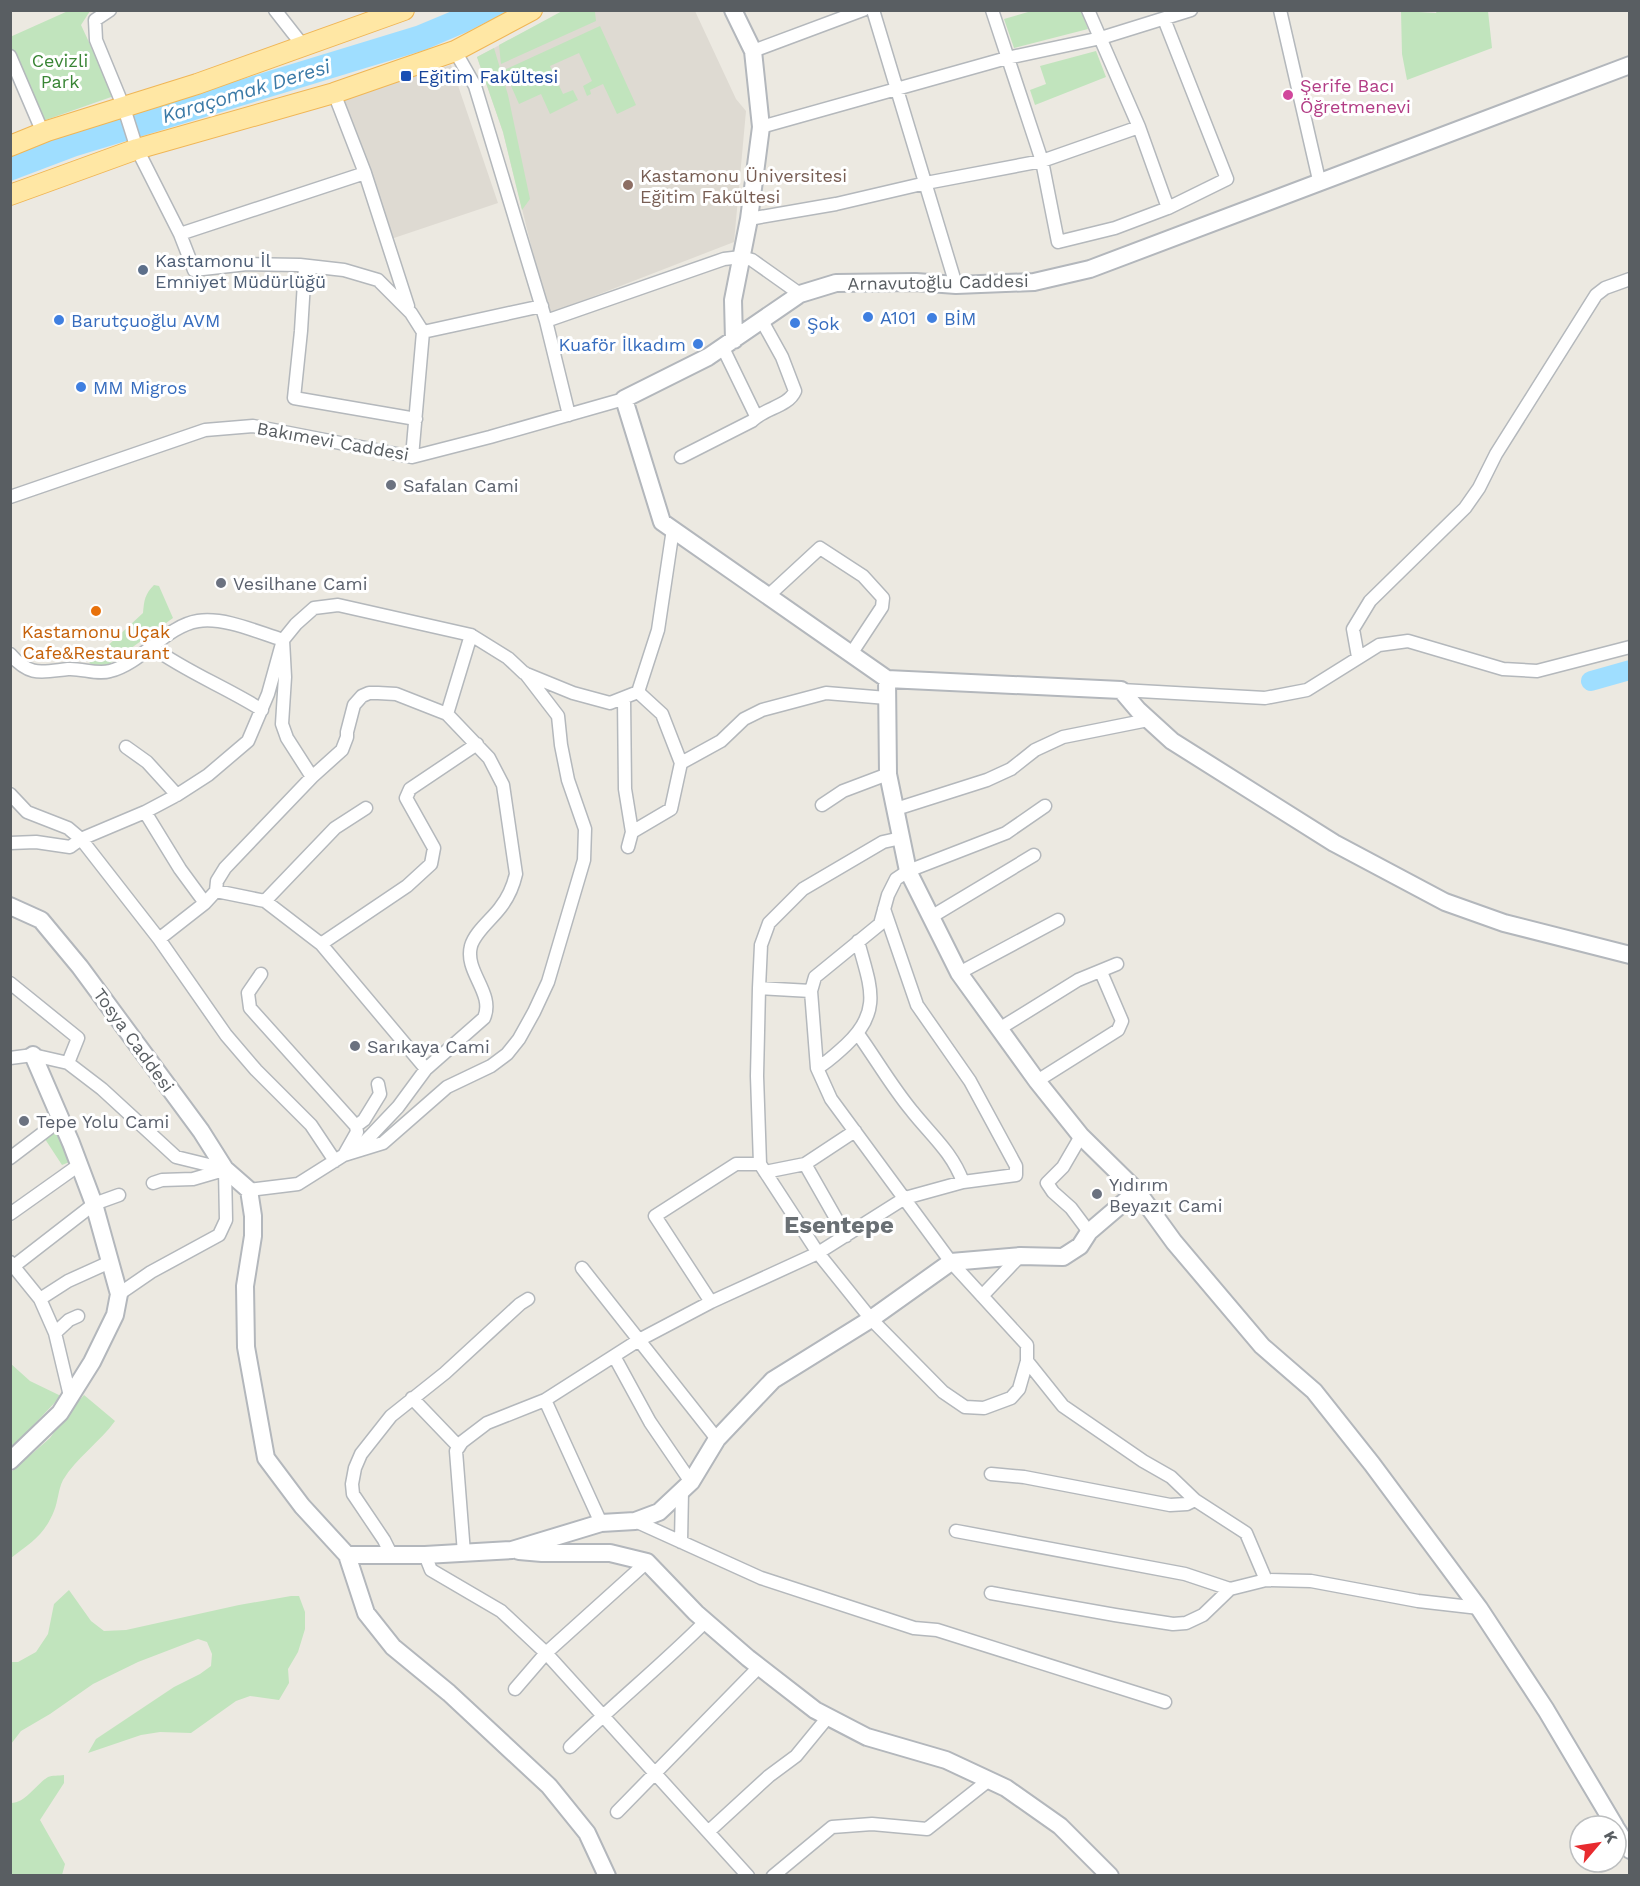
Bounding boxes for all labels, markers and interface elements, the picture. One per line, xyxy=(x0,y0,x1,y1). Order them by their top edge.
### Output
park label: Cevizli Park xyxy=(32,50,88,92)
water label: Karaçomak Deresi xyxy=(159,54,334,128)
place label: Eğitim Fakültesi xyxy=(418,66,558,87)
marker: Eğitim Fakültesi xyxy=(399,69,413,83)
place label: Şerife Bacı Öğretmenevi xyxy=(1300,75,1411,117)
marker: Şerife Bacı Öğretmenevi xyxy=(1281,88,1295,102)
place label: Kastamonu Üniversitesi Eğitim Fakültesi xyxy=(640,165,847,207)
marker: Kastamonu Üniversitesi Eğitim Fakültesi xyxy=(621,178,635,192)
place label: Kastamonu İl Emniyet Müdürlüğü xyxy=(155,250,326,292)
marker: Kastamonu İl Emniyet Müdürlüğü xyxy=(136,263,150,277)
street label: Arnavutoğlu Caddesi xyxy=(847,270,1029,294)
place label: A101 xyxy=(880,307,916,328)
place label: BİM xyxy=(944,308,976,329)
place label: Barutçuoğlu AVM xyxy=(71,310,220,331)
marker: A101 xyxy=(861,310,875,324)
marker: BİM xyxy=(925,311,939,325)
marker: Barutçuoğlu AVM xyxy=(52,313,66,327)
place label: Şok xyxy=(807,313,840,334)
marker: Şok xyxy=(788,316,802,330)
place label: Kuaför İlkadım xyxy=(559,334,686,355)
marker: Kuaför İlkadım xyxy=(691,337,705,351)
place label: MM Migros xyxy=(93,377,187,398)
marker: MM Migros xyxy=(74,380,88,394)
street label: Bakımevi Caddesi xyxy=(255,417,411,465)
place label: Safalan Cami xyxy=(403,475,519,496)
marker: Safalan Cami xyxy=(384,478,398,492)
place label: Vesilhane Cami xyxy=(233,573,367,594)
marker: Vesilhane Cami xyxy=(214,576,228,590)
marker: Kastamonu Uçak Cafe&Restaurant xyxy=(89,604,103,618)
place label: Kastamonu Uçak Cafe&Restaurant xyxy=(22,621,170,663)
street label: Tosya Caddesi xyxy=(89,984,179,1096)
place label: Sarıkaya Cami xyxy=(367,1036,490,1057)
marker: Sarıkaya Cami xyxy=(348,1039,362,1053)
place label: Tepe Yolu Cami xyxy=(36,1111,169,1132)
marker: Tepe Yolu Cami xyxy=(17,1114,31,1128)
place label: Yıdırım Beyazıt Cami xyxy=(1109,1174,1223,1216)
marker: Yıdırım Beyazıt Cami xyxy=(1090,1187,1104,1201)
district label: Esentepe xyxy=(784,1211,894,1239)
north arrow xyxy=(1568,1814,1628,1874)
text: K xyxy=(1600,1828,1622,1846)

